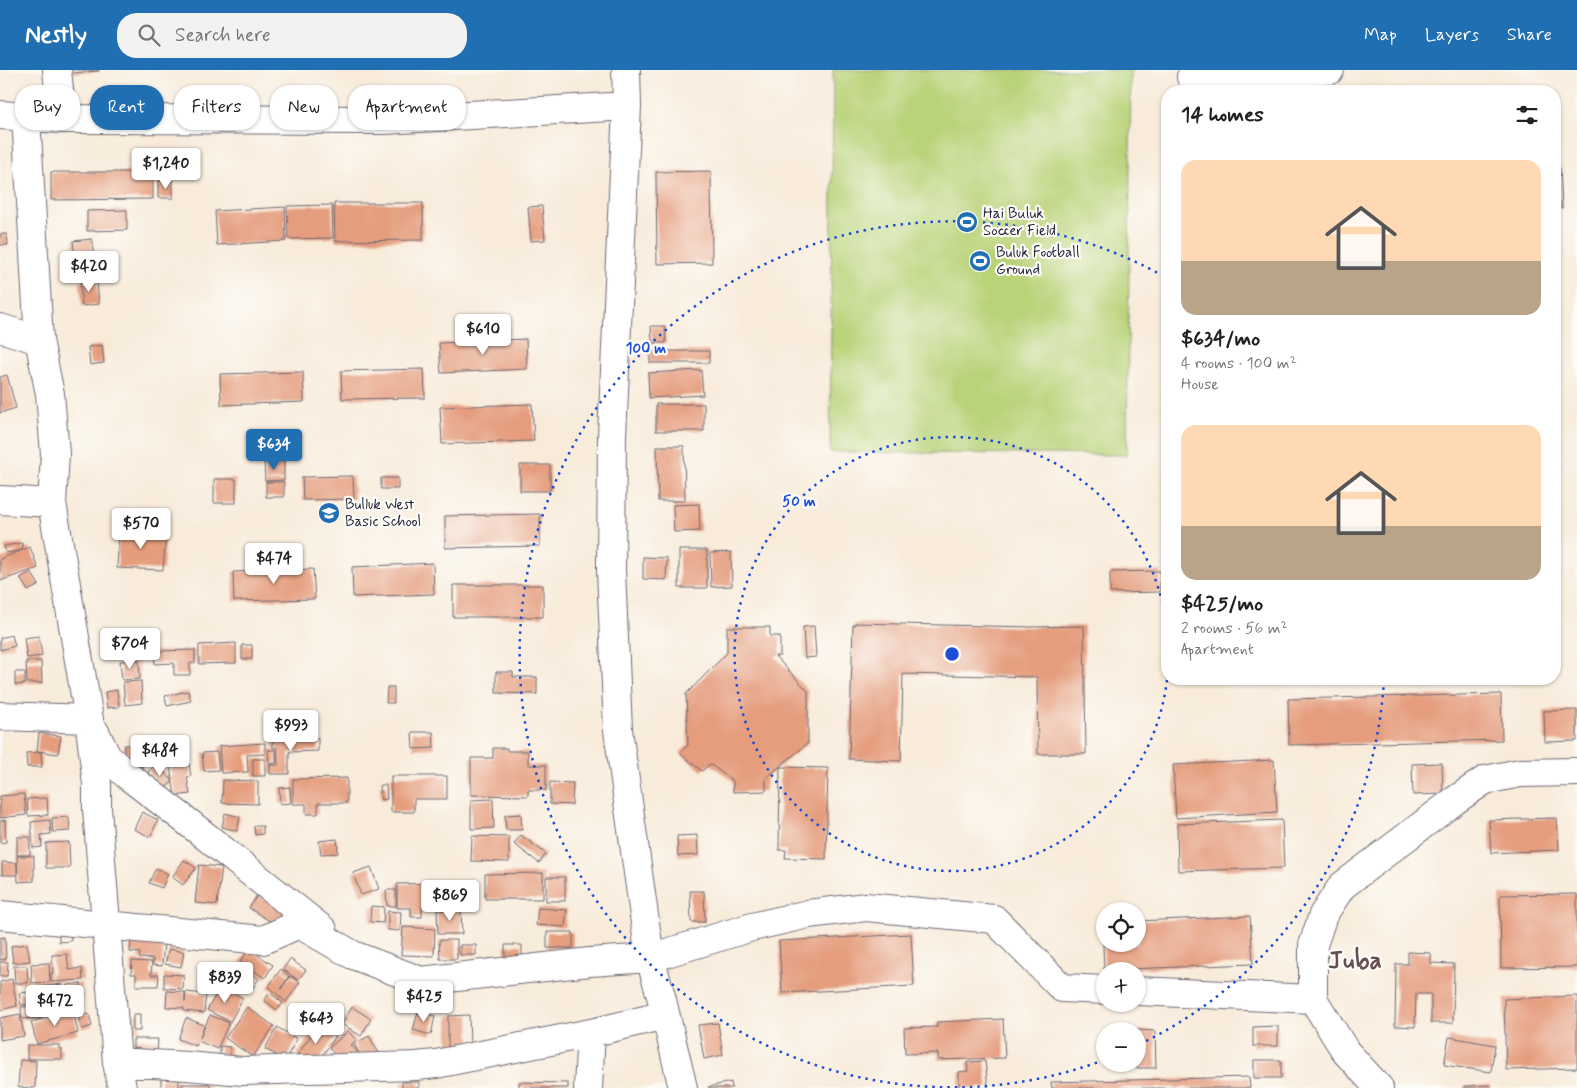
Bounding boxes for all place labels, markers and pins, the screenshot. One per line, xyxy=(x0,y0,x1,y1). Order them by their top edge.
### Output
pin: $1,240 xyxy=(125,148,207,190)
place label: Hai Buluk Soccer Field xyxy=(983,204,1056,241)
sports icon: Hai Buluk Soccer Field xyxy=(955,210,979,234)
place label: Buluk Football Ground xyxy=(996,243,1080,280)
sports icon: Buluk Football Ground xyxy=(968,249,992,273)
pin: $420 xyxy=(59,250,119,293)
pin: $610 xyxy=(453,314,513,356)
pin: $634 xyxy=(244,428,304,471)
place label: Bulluk West Basic School xyxy=(345,495,421,532)
school or university icon: Bulluk West Basic School xyxy=(317,501,341,525)
pin: $570 xyxy=(111,508,171,550)
pin: $474 xyxy=(244,542,304,585)
pin: $704 xyxy=(100,628,160,670)
centre of rings xyxy=(943,645,961,663)
pin: $993 xyxy=(261,710,321,752)
pin: $484 xyxy=(130,734,190,777)
pin: $869 xyxy=(420,880,480,922)
pin: $839 xyxy=(195,962,255,1004)
pin: $425 xyxy=(394,980,454,1023)
pin: $472 xyxy=(25,984,85,1027)
pin: $643 xyxy=(286,1002,346,1045)

